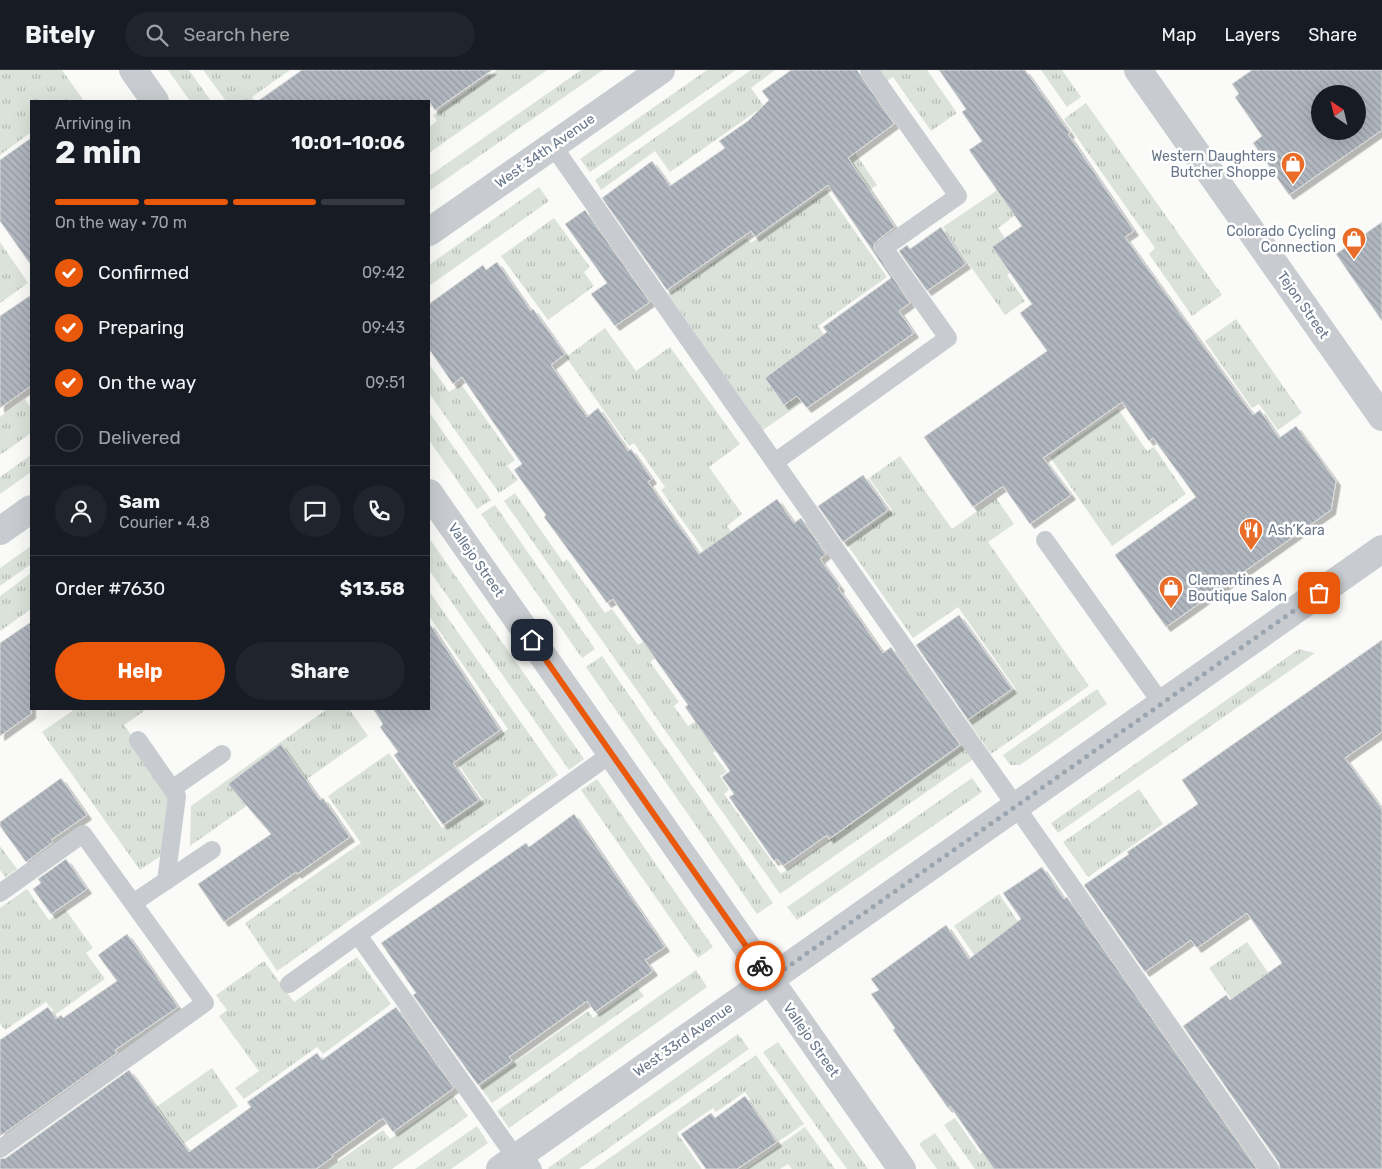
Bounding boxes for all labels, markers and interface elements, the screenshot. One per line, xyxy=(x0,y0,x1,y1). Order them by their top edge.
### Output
search box xyxy=(125,12,475,57)
text: Bitely xyxy=(25,21,95,49)
icon: search xyxy=(143,21,171,49)
text: Search here xyxy=(183,23,290,46)
text: Map xyxy=(1162,24,1197,46)
text: Layers xyxy=(1225,24,1280,46)
text: Share xyxy=(1308,24,1357,46)
north arrow xyxy=(1311,85,1366,140)
map controls xyxy=(1311,85,1366,140)
street label: West 34th Avenue xyxy=(492,110,598,192)
text: Arriving in xyxy=(55,114,131,133)
text: 10:01–10:06 xyxy=(291,131,405,154)
text: 2 min xyxy=(55,133,142,171)
place label: Western Daughters Butcher Shoppe xyxy=(1151,148,1276,181)
shop icon: Western Daughters Butcher Shoppe xyxy=(1280,151,1306,185)
text: On the way · 70 m xyxy=(55,213,187,232)
place label: Colorado Cycling Connection xyxy=(1226,223,1336,256)
shop icon: Colorado Cycling Connection xyxy=(1341,226,1367,260)
icon: check xyxy=(55,259,83,287)
text: Confirmed xyxy=(98,261,189,284)
text: 09:42 xyxy=(362,263,405,282)
street label: Tejon Street xyxy=(1273,268,1333,342)
icon: check xyxy=(55,314,83,342)
text: Preparing xyxy=(98,316,184,339)
text: 09:43 xyxy=(362,318,405,337)
icon: check xyxy=(55,369,83,397)
text: On the way xyxy=(98,371,196,394)
text: 09:51 xyxy=(365,373,405,392)
text: Delivered xyxy=(98,426,181,449)
button: person xyxy=(55,485,107,537)
button: chat xyxy=(289,485,341,537)
button: phone xyxy=(353,485,405,537)
text: Sam xyxy=(119,490,160,513)
text: Courier · 4.8 xyxy=(119,513,210,532)
restaurant icon: Ash’Kara xyxy=(1238,517,1264,551)
street label: Vallejo Street xyxy=(444,520,508,601)
place label: Ash’Kara xyxy=(1268,522,1325,539)
place label: Clementines A Boutique Salon xyxy=(1188,572,1287,605)
pin xyxy=(1298,572,1340,614)
shop icon: Clementines A Boutique Salon xyxy=(1158,575,1184,609)
text: Order #7630 xyxy=(55,577,165,600)
text: $13.58 xyxy=(340,577,405,600)
icon: bag xyxy=(1305,579,1333,607)
pin xyxy=(511,619,553,661)
icon: home xyxy=(518,626,546,654)
button: Help xyxy=(55,642,225,700)
button: Share xyxy=(235,642,405,700)
courier xyxy=(735,941,785,991)
icon: bike xyxy=(746,952,774,980)
street label: West 33rd Avenue xyxy=(630,999,736,1081)
street label: Vallejo Street xyxy=(779,1000,843,1081)

